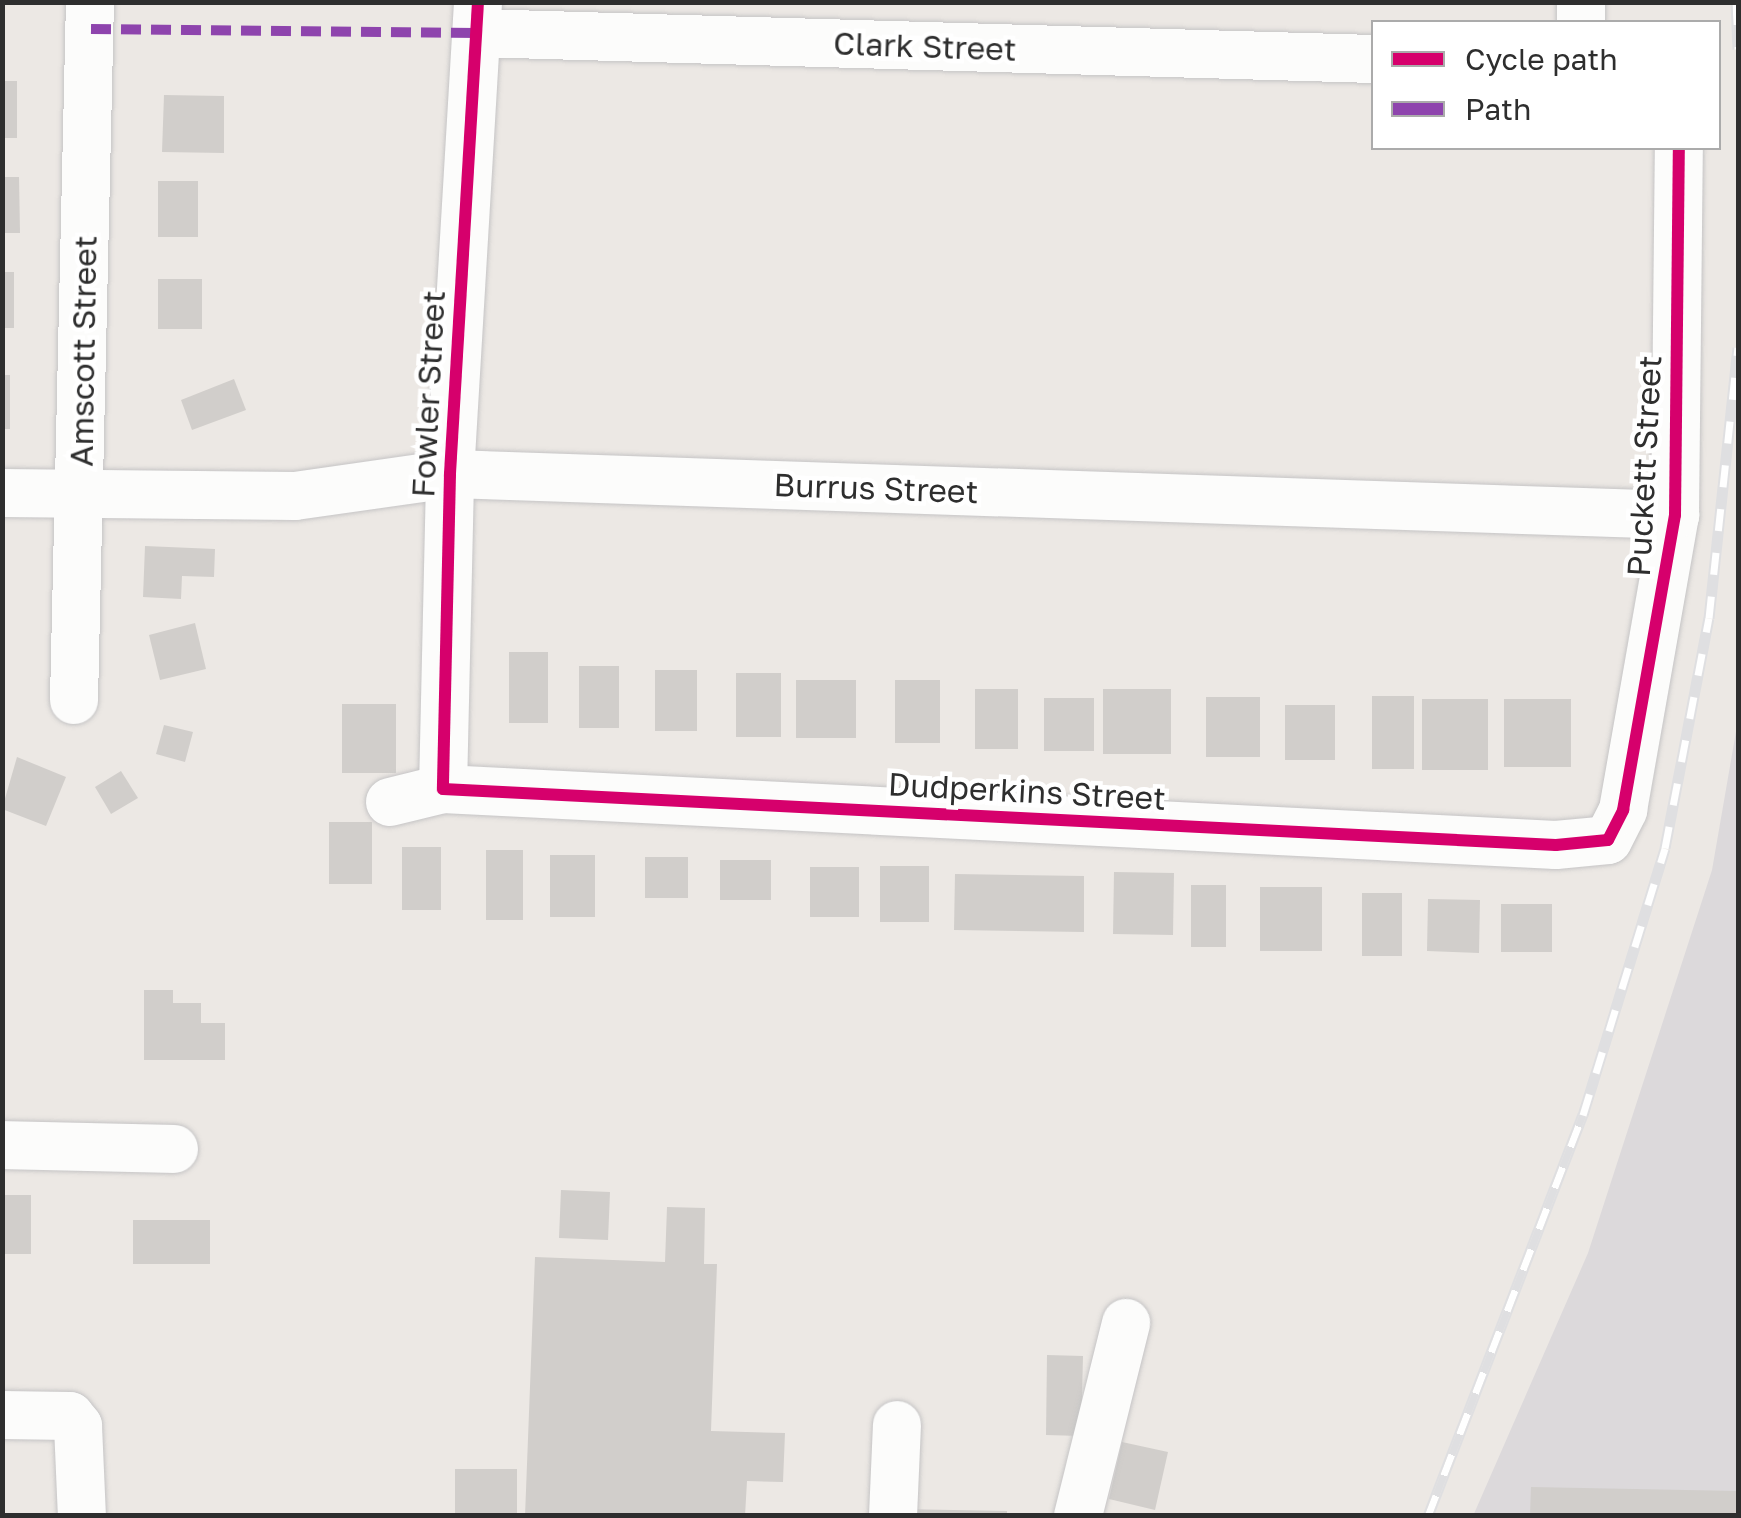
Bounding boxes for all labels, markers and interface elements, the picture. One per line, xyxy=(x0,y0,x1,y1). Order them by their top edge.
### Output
legend xyxy=(1371,20,1721,150)
street label: Clark Street xyxy=(833,24,1017,68)
text: Cycle path xyxy=(1465,41,1618,77)
text: Path xyxy=(1465,91,1531,127)
street label: Amscott Street xyxy=(62,235,104,467)
street label: Fowler Street xyxy=(403,290,453,498)
street label: Puckett Street xyxy=(1619,354,1669,578)
street label: Burrus Street xyxy=(773,465,979,511)
street label: Dudperkins Street xyxy=(887,765,1167,817)

